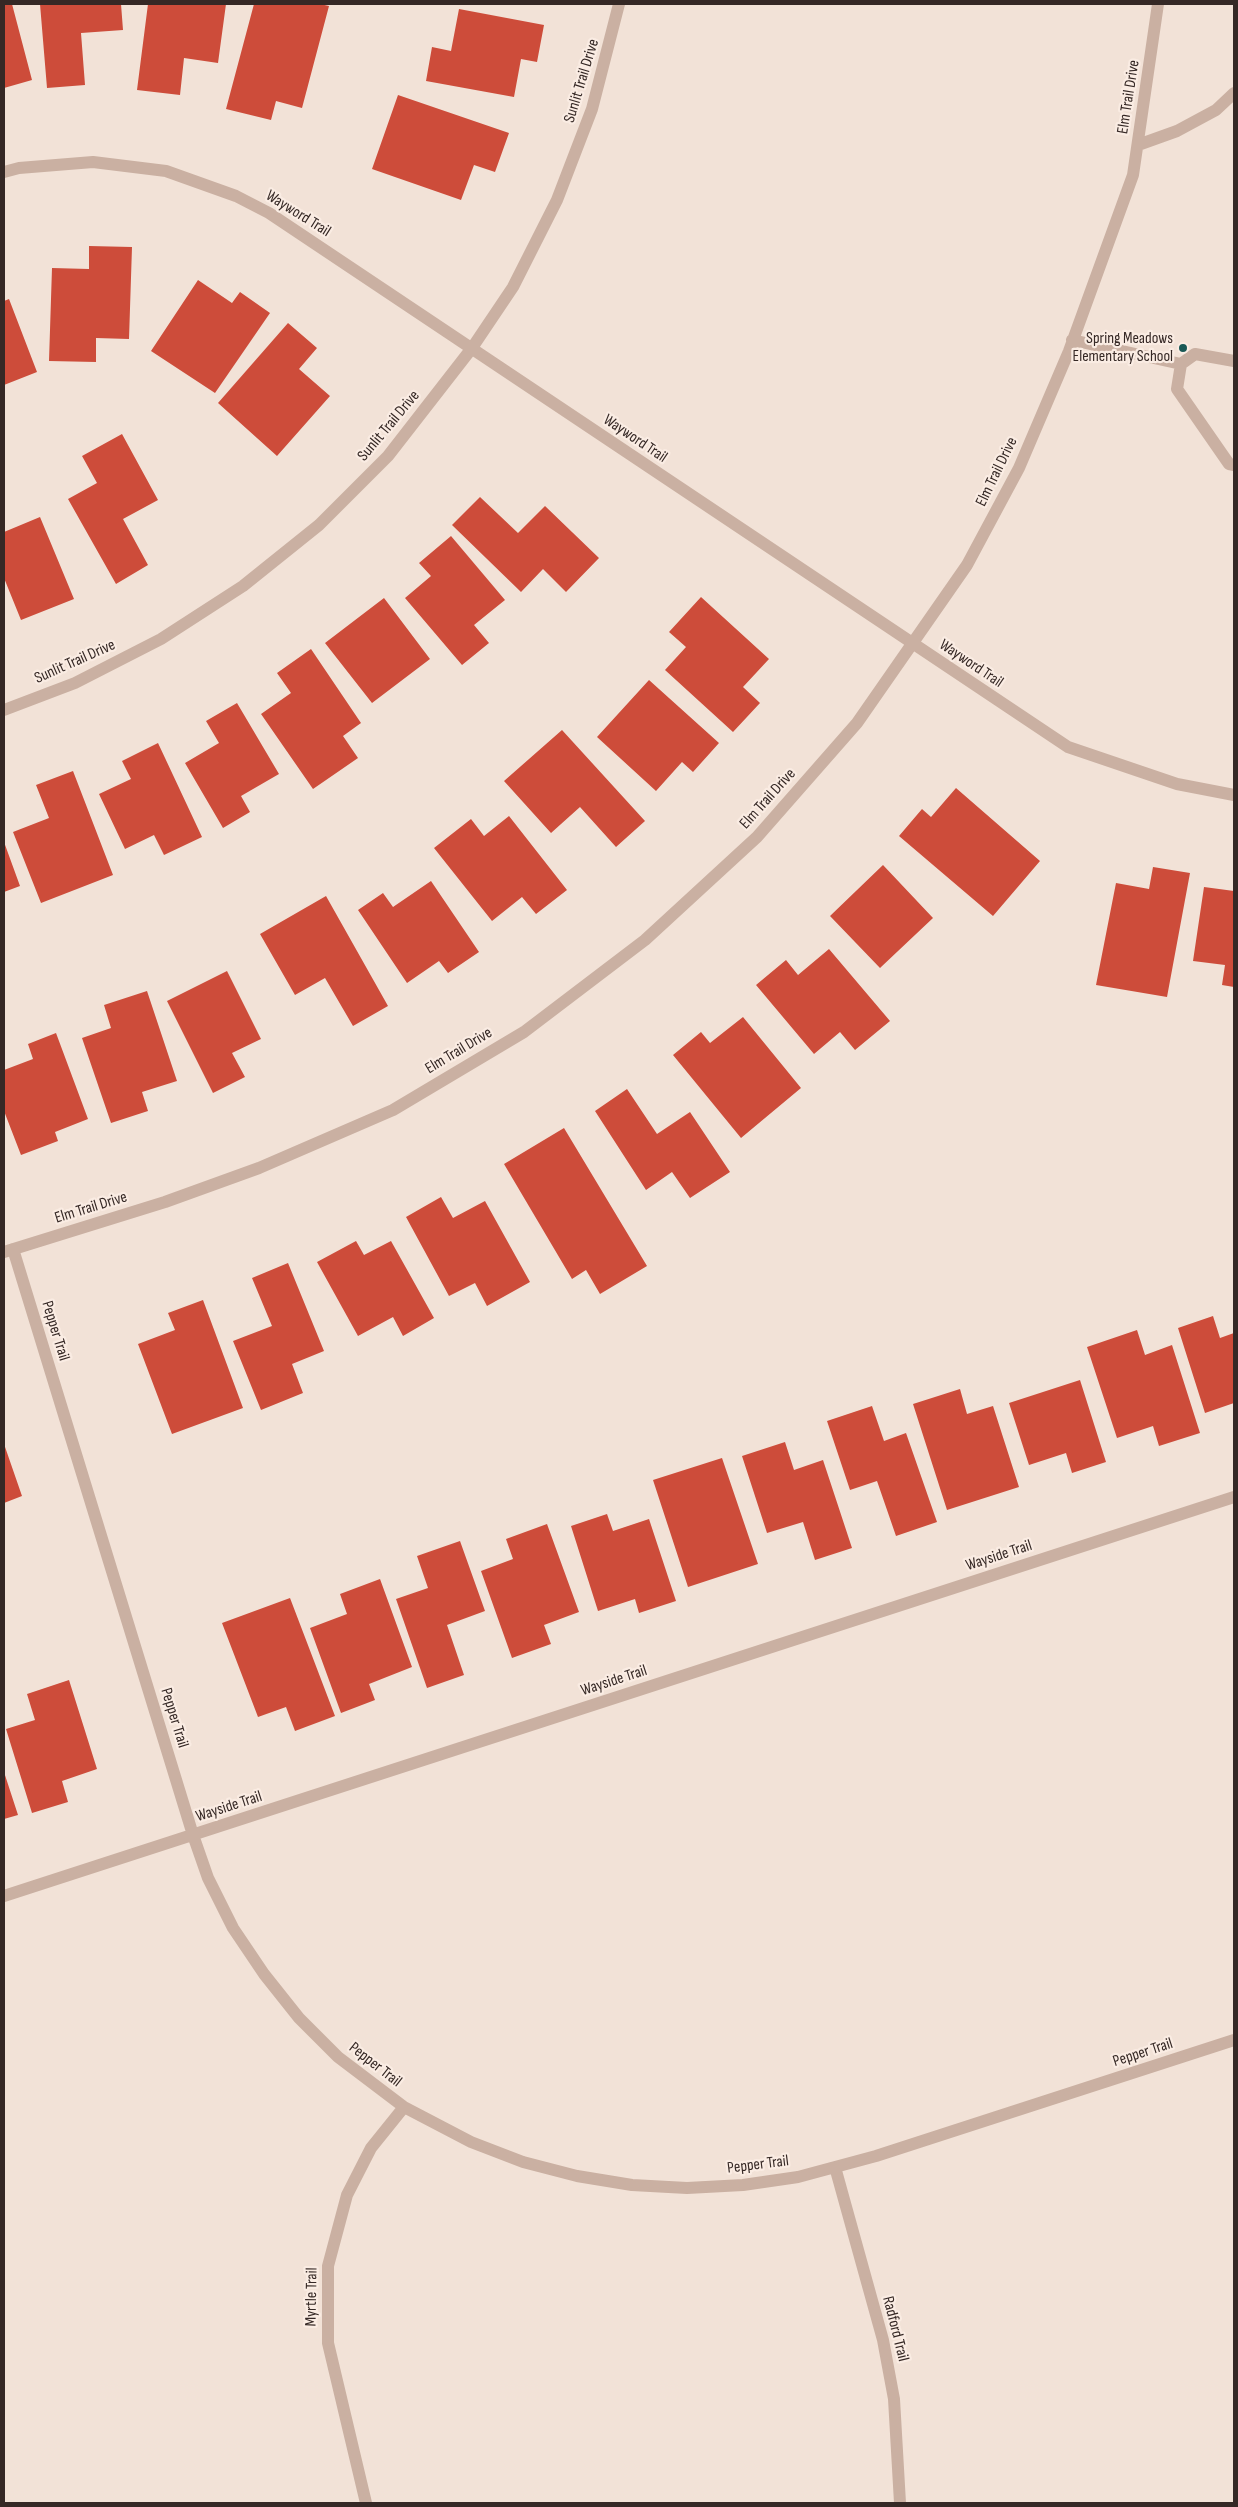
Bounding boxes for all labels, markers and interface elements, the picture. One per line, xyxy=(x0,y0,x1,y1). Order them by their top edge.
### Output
street label: Sunlit Trail Drive xyxy=(560,37,604,125)
street label: Elm Trail Drive xyxy=(1114,59,1144,135)
street label: Wayword Trail xyxy=(262,186,334,242)
place label: Spring Meadows Elementary School xyxy=(1073,329,1173,367)
marker: Spring Meadows Elementary School xyxy=(1177,342,1189,354)
street label: Sunlit Trail Drive xyxy=(354,387,424,465)
street label: Wayword Trail xyxy=(599,411,671,467)
street label: Elm Trail Drive xyxy=(972,434,1022,510)
street label: Sunlit Trail Drive xyxy=(32,636,118,688)
street label: Wayword Trail xyxy=(935,636,1007,692)
street label: Elm Trail Drive xyxy=(736,765,800,833)
street label: Elm Trail Drive xyxy=(422,1024,496,1078)
street label: Elm Trail Drive xyxy=(53,1188,129,1228)
street label: Pepper Trail xyxy=(37,1299,73,1363)
street label: Wayside Trail xyxy=(964,1536,1034,1576)
street label: Wayside Trail xyxy=(579,1661,649,1701)
street label: Pepper Trail xyxy=(156,1686,192,1750)
street label: Wayside Trail xyxy=(194,1787,264,1827)
street label: Pepper Trail xyxy=(1111,2034,1175,2072)
street label: Pepper Trail xyxy=(345,2038,405,2092)
street label: Pepper Trail xyxy=(726,2152,790,2178)
street label: Myrtle Trail xyxy=(302,2267,322,2327)
street label: Radford Trail xyxy=(878,2295,912,2363)

